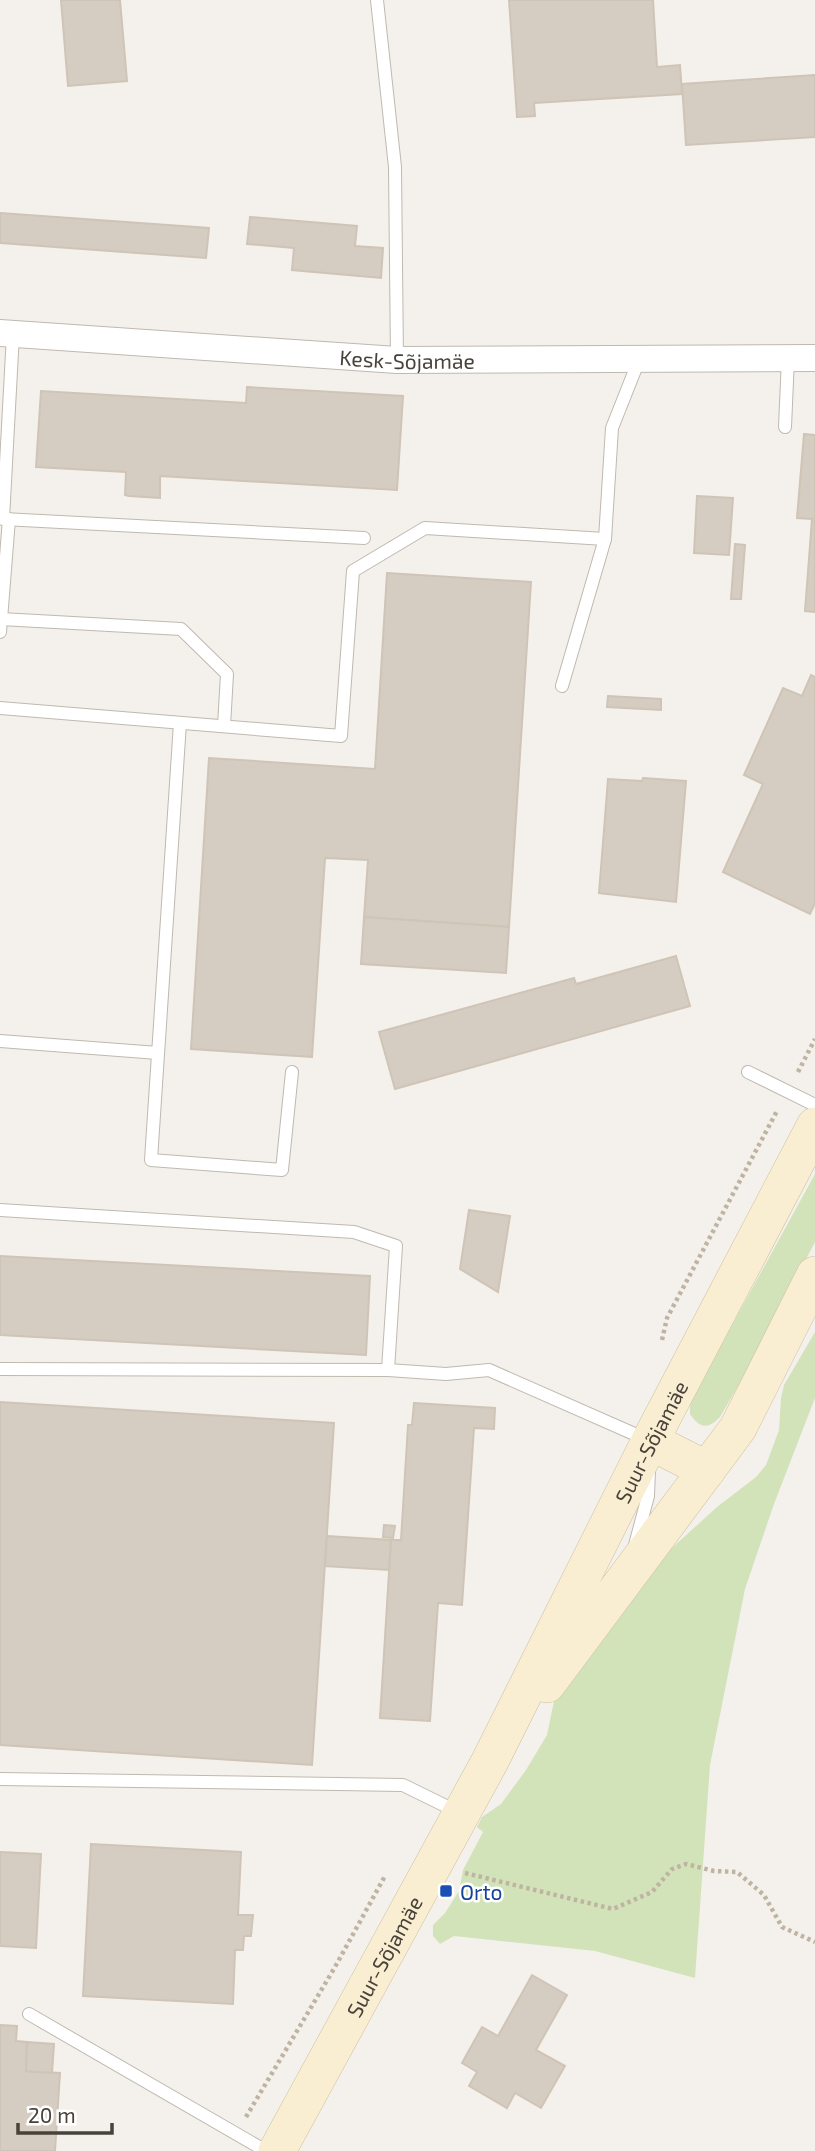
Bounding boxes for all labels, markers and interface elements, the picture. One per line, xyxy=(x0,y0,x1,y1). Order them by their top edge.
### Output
street label: Kesk-Sõjamäe xyxy=(339,344,475,373)
street label: Suur-Sõjamäe xyxy=(609,1376,692,1507)
place label: Orto xyxy=(460,1879,502,1904)
marker: Orto xyxy=(438,1883,454,1899)
street label: Suur-Sõjamäe xyxy=(340,1891,427,2021)
scale bar xyxy=(18,2092,112,2136)
text: 20 m xyxy=(28,2102,76,2127)

